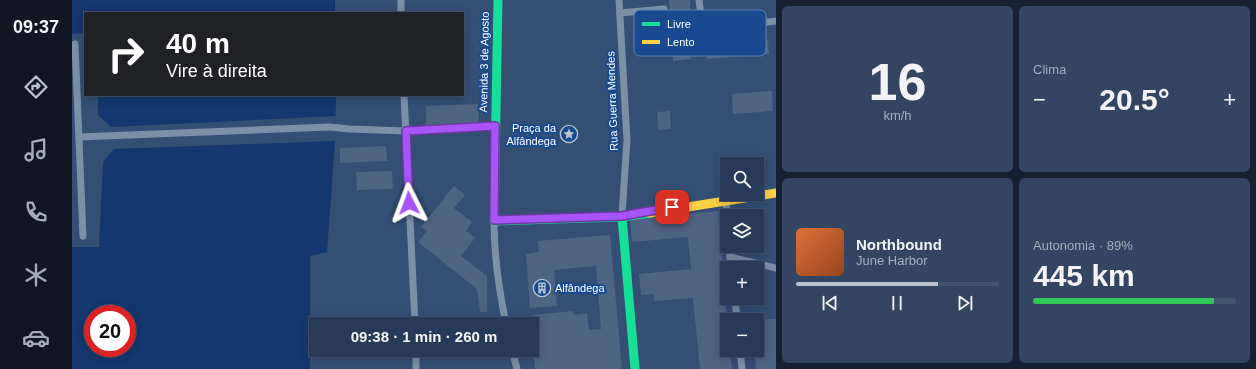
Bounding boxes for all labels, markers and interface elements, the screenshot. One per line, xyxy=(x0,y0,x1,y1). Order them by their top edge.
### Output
legend xyxy=(634,10,766,56)
street label: Avenida 3 de Agosto xyxy=(477,12,491,112)
text: 09:37 xyxy=(13,17,59,37)
text: Livre xyxy=(667,18,691,30)
icon: right xyxy=(100,28,152,80)
text: 40 m xyxy=(166,28,230,59)
text: Lento xyxy=(667,36,695,48)
street label: Rua Guerra Mendes xyxy=(604,50,620,151)
text: 16 xyxy=(869,53,926,111)
text: Vire à direita xyxy=(166,61,267,81)
text: Clima xyxy=(1033,62,1066,77)
icon: directions xyxy=(22,73,50,101)
text: 20.5° xyxy=(1099,83,1170,116)
text: − xyxy=(1033,87,1046,112)
text: + xyxy=(1223,87,1236,112)
text: km/h xyxy=(883,108,912,123)
place label: Praça da Alfândega xyxy=(506,122,557,147)
place icon: Praça da Alfândega xyxy=(559,124,579,144)
icon: music xyxy=(22,136,50,164)
map controls xyxy=(720,157,764,357)
button: search xyxy=(720,157,764,201)
position arrow xyxy=(388,182,430,224)
pin xyxy=(655,190,689,224)
icon: arrive xyxy=(661,196,683,218)
icon: phone xyxy=(22,198,50,226)
button: layers xyxy=(720,209,764,253)
text: Northbound xyxy=(856,236,942,253)
text: Autonomia · 89% xyxy=(1033,238,1133,253)
text: June Harbor xyxy=(856,253,928,268)
text: 445 km xyxy=(1033,259,1135,292)
icon: climate xyxy=(22,261,50,289)
button: + xyxy=(720,261,764,305)
building icon: Alfândega xyxy=(532,278,552,298)
place label: Alfândega xyxy=(555,282,605,294)
icon: previous xyxy=(819,292,841,314)
icon: pause xyxy=(886,292,908,314)
icon: next xyxy=(954,292,976,314)
speed limit sign: 20 xyxy=(84,305,136,357)
button: − xyxy=(720,313,764,357)
icon: car xyxy=(22,324,50,352)
text: 09:38 · 1 min · 260 m xyxy=(351,328,497,345)

